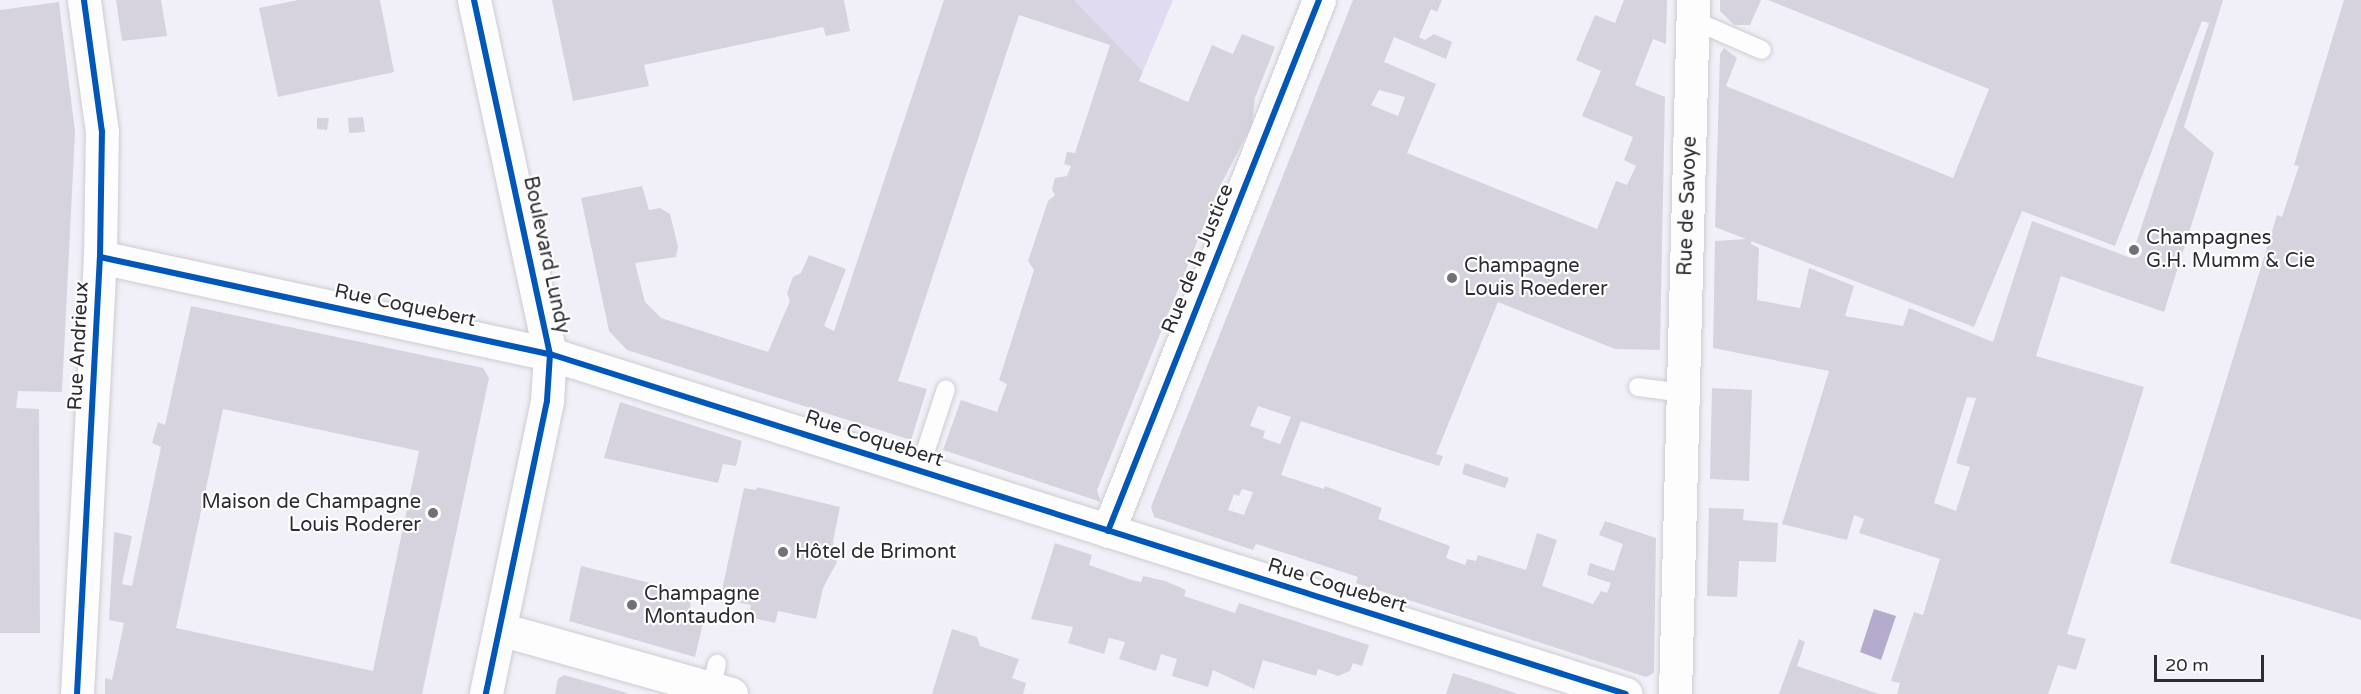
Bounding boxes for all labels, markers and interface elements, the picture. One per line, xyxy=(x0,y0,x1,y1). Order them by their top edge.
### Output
street label: Rue de Savoye xyxy=(1674,136,1702,276)
street label: Boulevard Lundy xyxy=(518,174,574,336)
street label: Rue de la Justice xyxy=(1157,181,1239,337)
place label: Champagnes G.H. Mumm & Cie xyxy=(2146,226,2315,273)
marker: Champagnes G.H. Mumm & Cie xyxy=(2127,243,2141,257)
place label: Champagne Louis Roederer xyxy=(1464,254,1608,301)
marker: Champagne Louis Roederer xyxy=(1445,271,1459,285)
street label: Rue Coquebert xyxy=(332,279,478,333)
street label: Rue Andrieux xyxy=(64,281,94,411)
street label: Rue Coquebert xyxy=(802,405,946,473)
place label: Maison de Champagne Louis Roderer xyxy=(202,490,421,537)
marker: Maison de Champagne Louis Roderer xyxy=(426,506,440,520)
place label: Hôtel de Brimont xyxy=(795,540,956,564)
marker: Hôtel de Brimont xyxy=(776,545,790,559)
street label: Rue Coquebert xyxy=(1265,553,1409,619)
place label: Champagne Montaudon xyxy=(644,582,760,629)
marker: Champagne Montaudon xyxy=(625,598,639,612)
scale bar xyxy=(2157,643,2266,681)
text: 20 m xyxy=(2165,654,2209,676)

